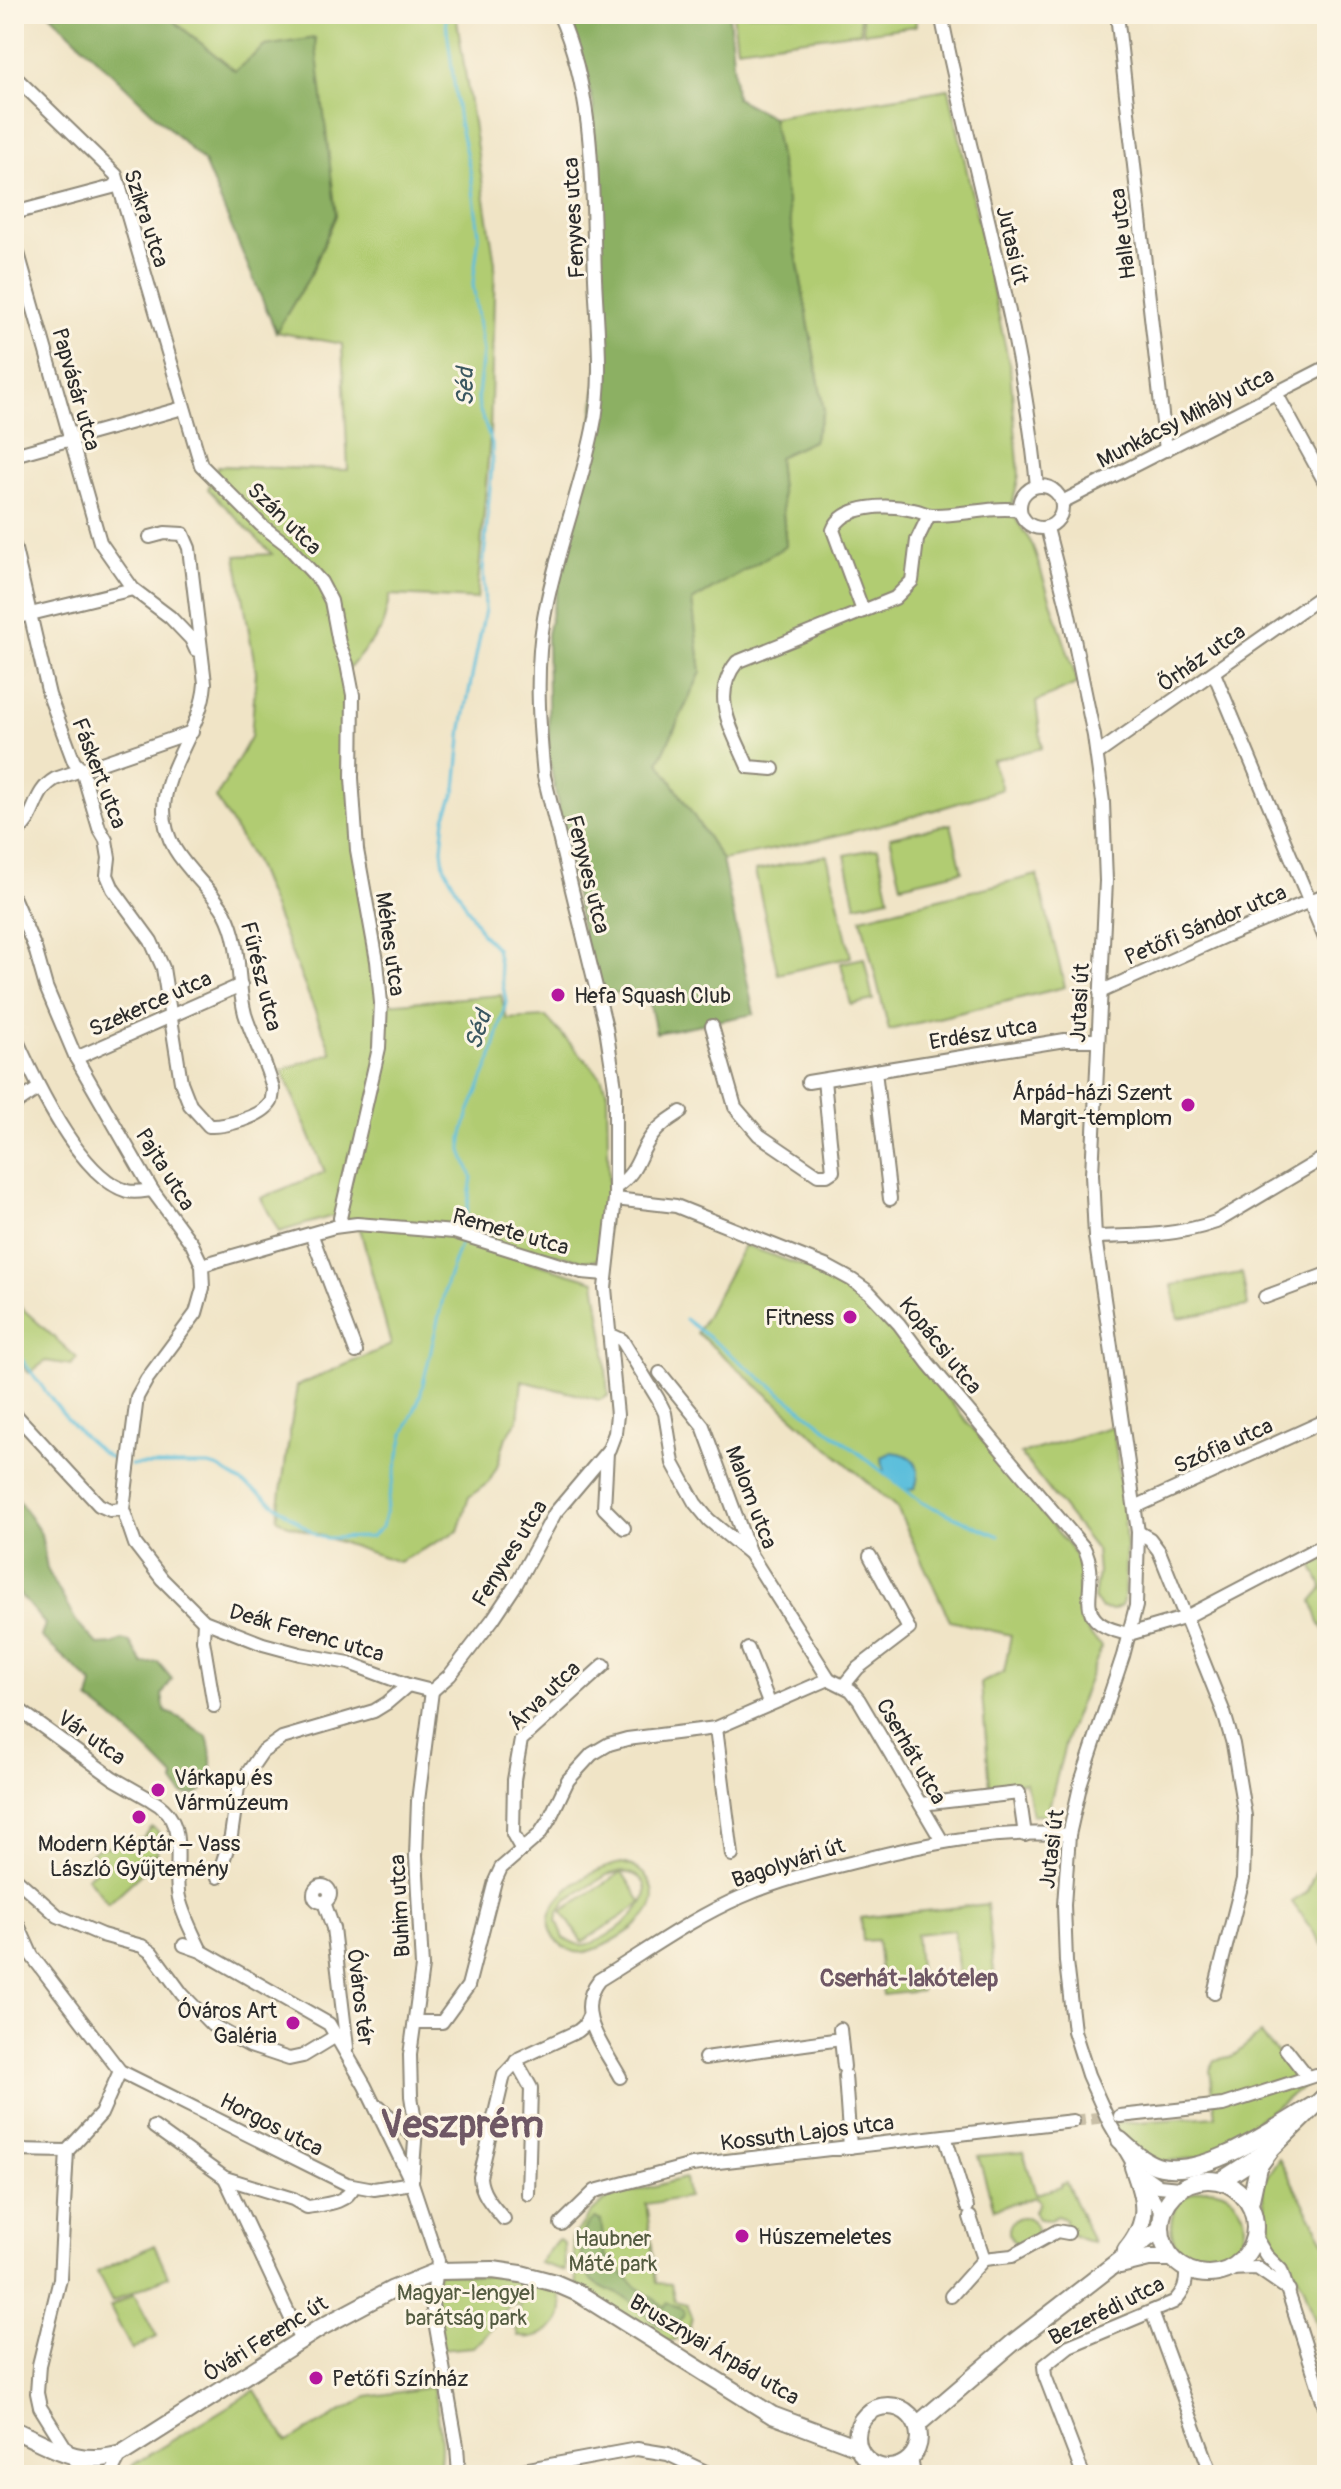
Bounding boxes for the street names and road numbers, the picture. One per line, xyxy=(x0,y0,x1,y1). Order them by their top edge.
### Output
street label: Fenyves utca xyxy=(557,157,591,279)
street label: Szikra utca xyxy=(117,166,175,271)
street label: Halle utca xyxy=(1104,187,1142,281)
street label: Jutasi út xyxy=(989,203,1035,287)
street label: Papvásár utca xyxy=(45,325,107,454)
street label: Munkácsy Mihály utca xyxy=(1092,361,1279,475)
street label: Szán utca xyxy=(241,476,328,561)
street label: Őrház utca xyxy=(1152,617,1251,698)
street label: Fáskert utca xyxy=(65,714,133,833)
street label: Fenyves utca xyxy=(560,812,616,936)
street label: Petőfi Sándor utca xyxy=(1120,878,1291,972)
street label: Méhes utca xyxy=(369,890,411,998)
street label: Fűrész utca xyxy=(234,919,288,1034)
street label: Jutasi út xyxy=(1064,963,1096,1043)
street label: Szekerce utca xyxy=(85,964,216,1043)
street label: Erdész utca xyxy=(927,1012,1039,1056)
street label: Pajta utca xyxy=(129,1123,201,1216)
street label: Remete utca xyxy=(449,1202,572,1262)
street label: Kopácsi utca xyxy=(893,1291,988,1400)
street label: Szófia utca xyxy=(1170,1412,1277,1480)
street label: Malom utca xyxy=(719,1442,784,1553)
street label: Fenyves utca xyxy=(466,1495,554,1612)
street label: Deák Ferenc utca xyxy=(226,1597,387,1668)
street label: Árva utca xyxy=(503,1655,586,1737)
street label: Cserhát utca xyxy=(870,1694,953,1809)
street label: Vár utca xyxy=(52,1704,131,1771)
street label: Jutasi út xyxy=(1033,1808,1071,1890)
street label: Bagolyvári út xyxy=(728,1831,848,1894)
street label: Buhim utca xyxy=(383,1854,417,1958)
street label: Óváros tér xyxy=(340,1947,380,2047)
street label: Horgos utca xyxy=(215,2087,328,2163)
street label: Kossuth Lajos utca xyxy=(719,2108,896,2158)
street label: Bezerédi utca xyxy=(1044,2270,1169,2352)
street label: Brusznyai Árpád utca xyxy=(624,2288,805,2412)
street label: Óvári Ferenc út xyxy=(198,2289,333,2388)

